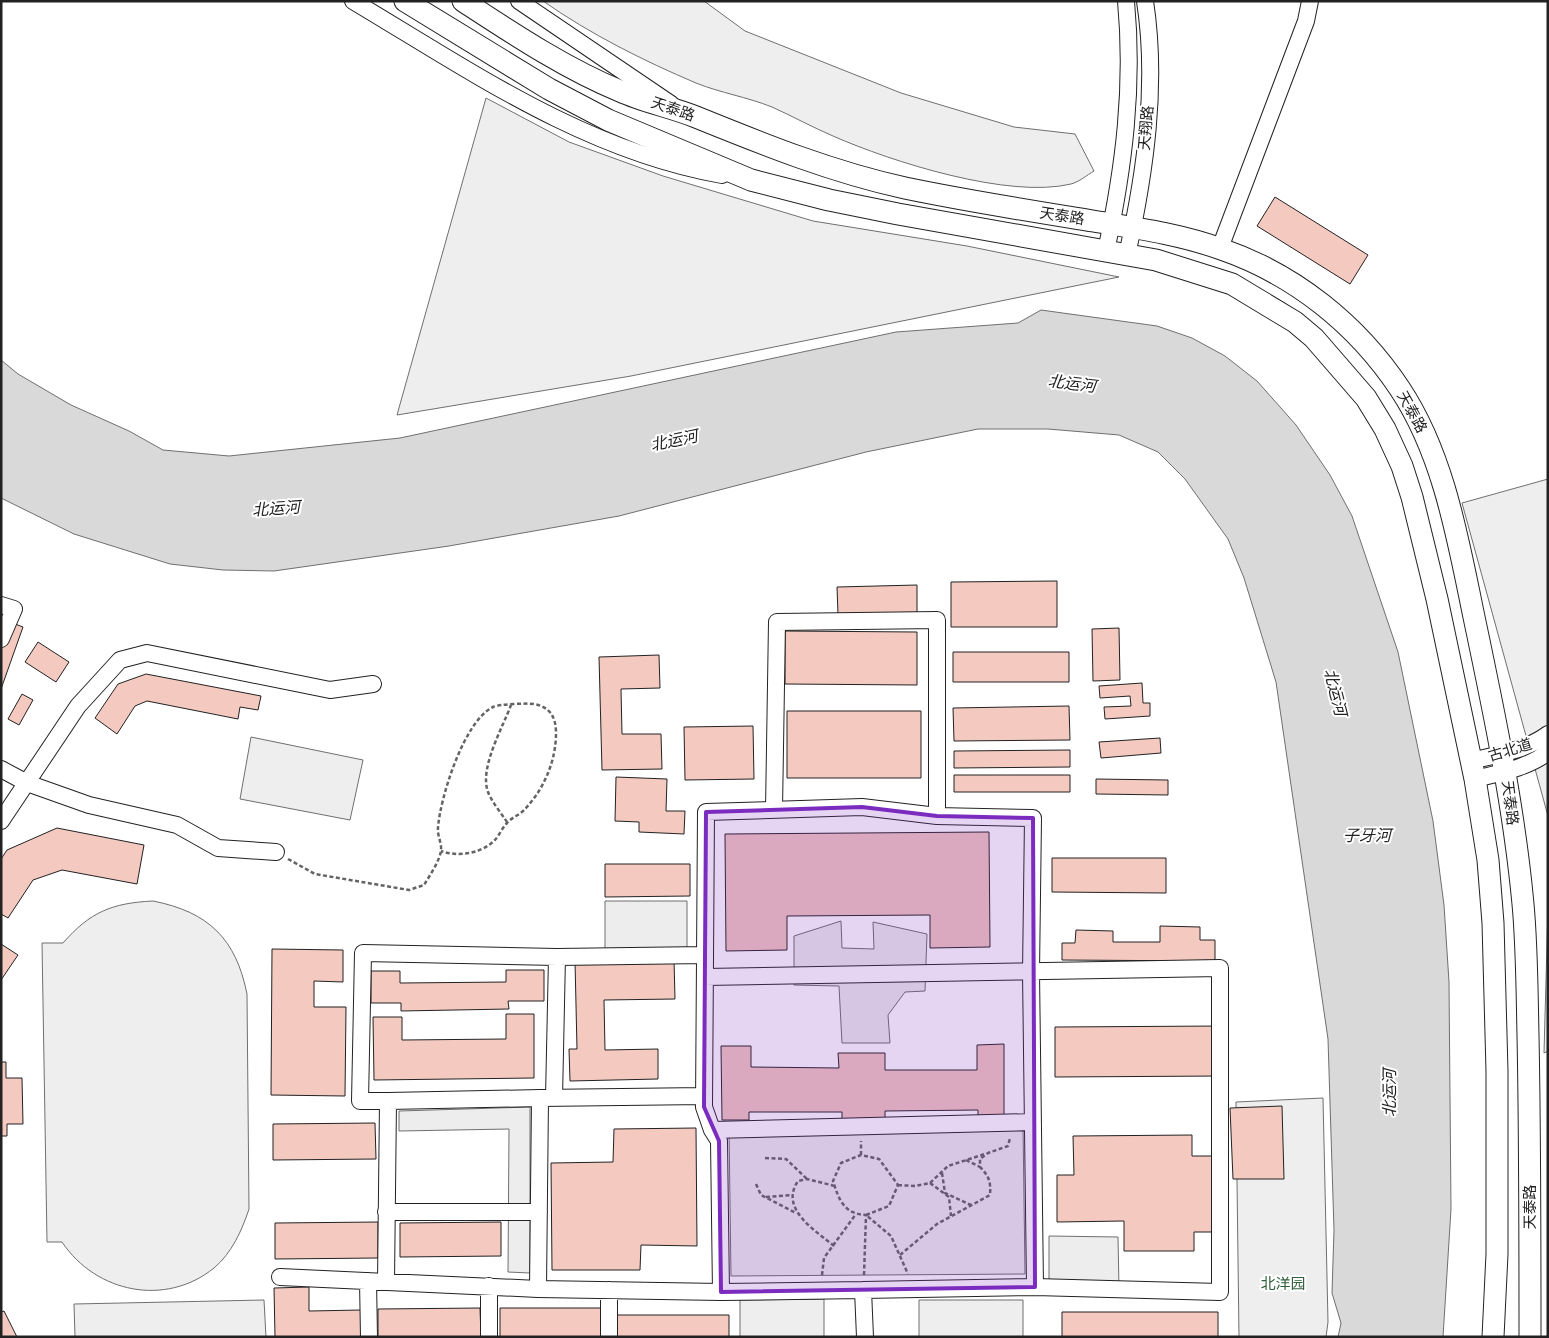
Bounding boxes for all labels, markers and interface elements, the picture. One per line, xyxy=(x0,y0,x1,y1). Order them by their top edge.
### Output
street label: 天泰路 xyxy=(649,92,698,124)
street label: 天翔路 xyxy=(1134,105,1156,151)
street label: 天泰路 xyxy=(1039,203,1086,227)
water label: 北运河 xyxy=(1047,370,1100,396)
street label: 天泰路 xyxy=(1394,387,1432,436)
water label: 北运河 xyxy=(648,425,702,455)
water label: 北运河 xyxy=(251,496,304,520)
water label: 北运河 xyxy=(1320,666,1352,721)
street label: 古北道 xyxy=(1486,734,1534,764)
street label: 天泰路 xyxy=(1499,779,1523,826)
water label: 子牙河 xyxy=(1343,825,1394,845)
water label: 北运河 xyxy=(1379,1066,1399,1117)
street label: 天泰路 xyxy=(1520,1184,1538,1230)
park label: 北洋园 xyxy=(1260,1274,1306,1292)

